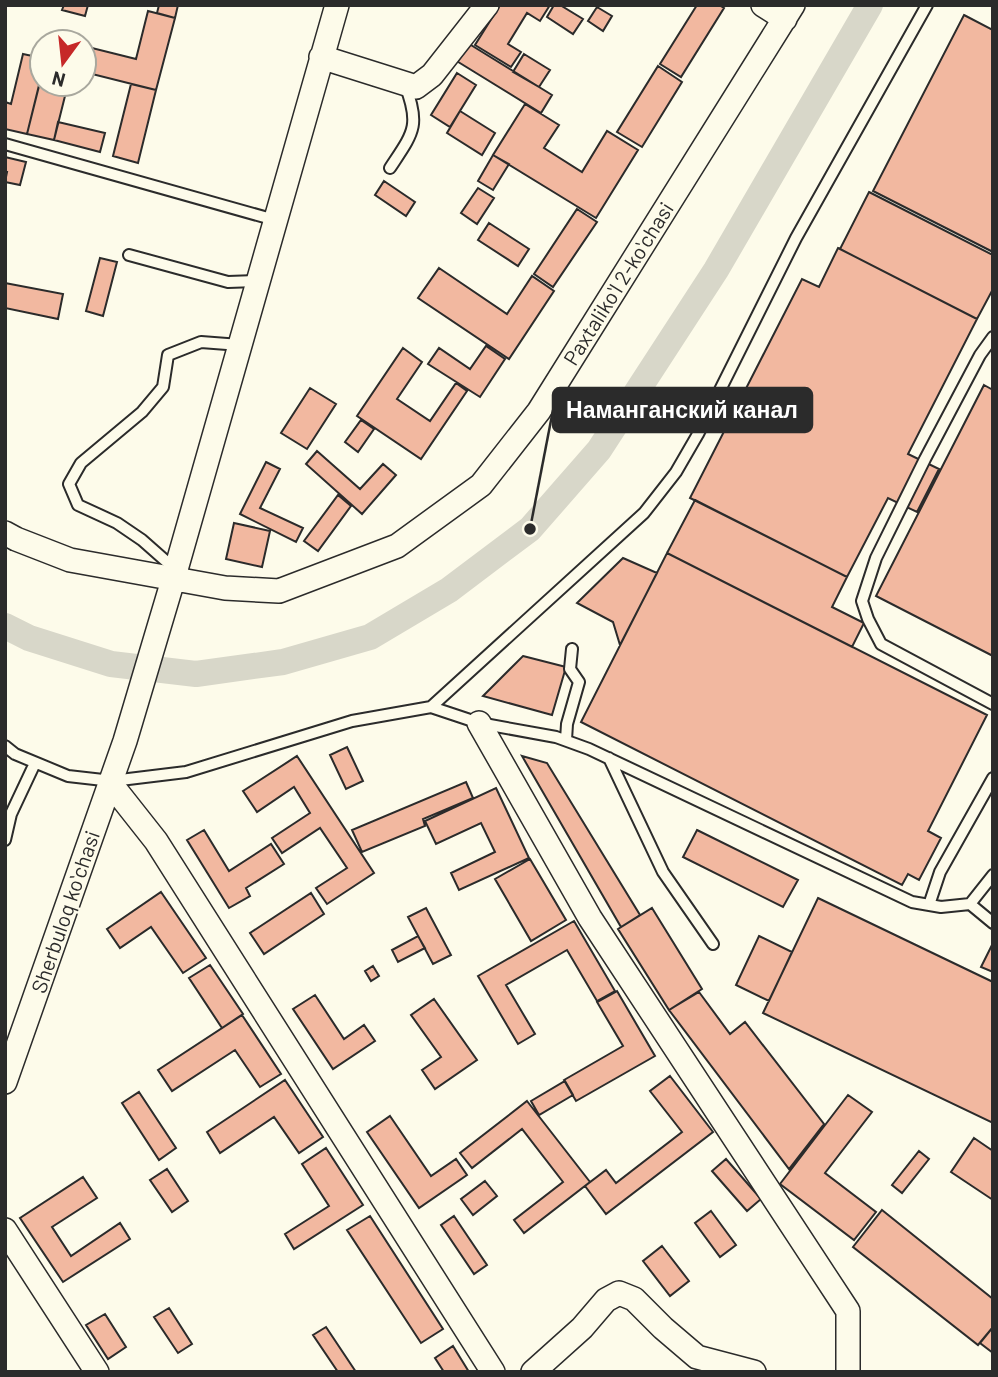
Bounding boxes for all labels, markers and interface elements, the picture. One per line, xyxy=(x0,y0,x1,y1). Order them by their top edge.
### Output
north arrow xyxy=(28,28,98,98)
text: N xyxy=(49,67,68,93)
street label: Paxtalikoʻl 2-koʻchasi xyxy=(557,197,678,369)
callout: Наманганский канал xyxy=(553,388,812,432)
text: Наманганский канал xyxy=(566,395,798,423)
street label: Sherbuloq koʻchasi xyxy=(25,827,104,996)

